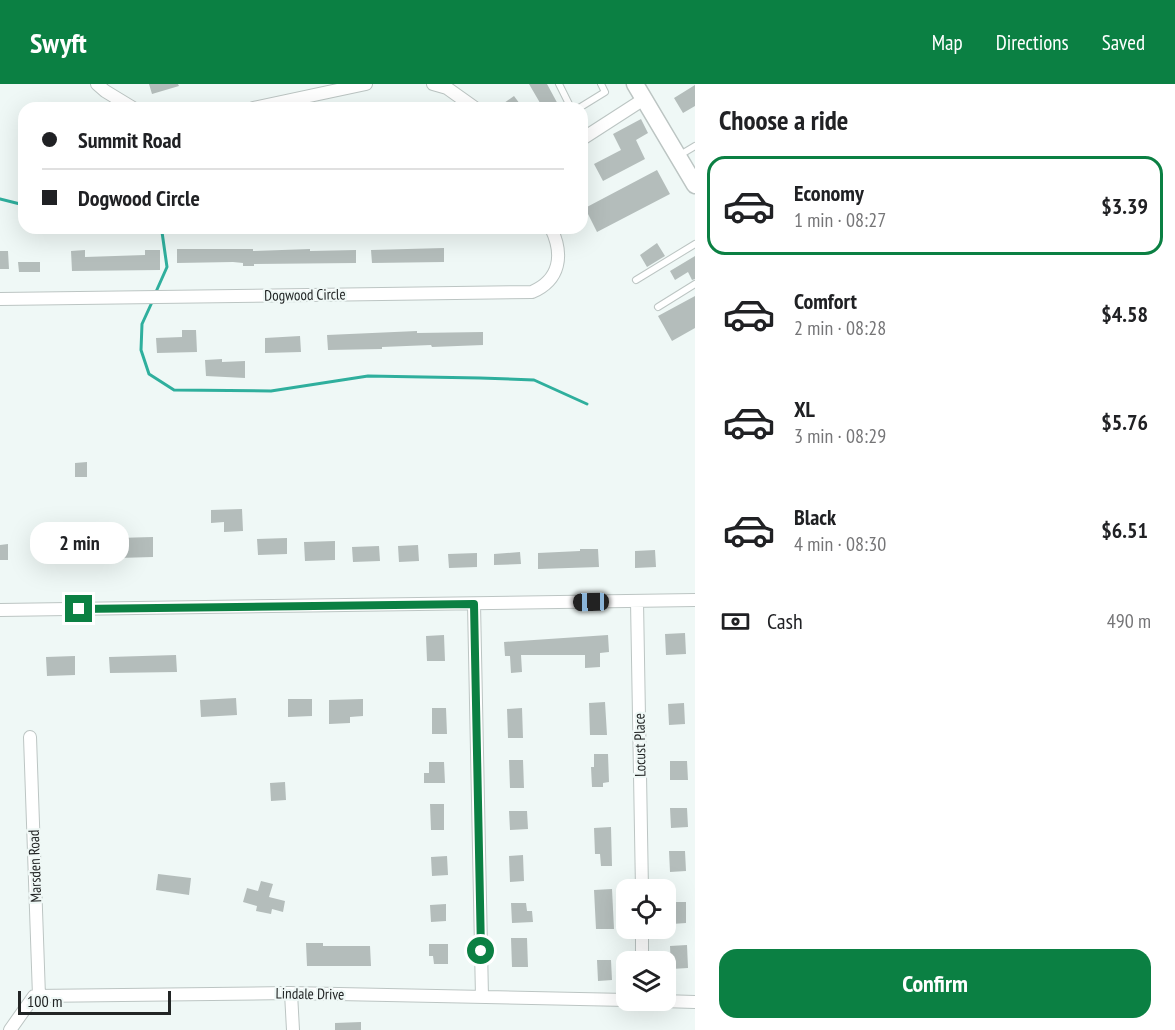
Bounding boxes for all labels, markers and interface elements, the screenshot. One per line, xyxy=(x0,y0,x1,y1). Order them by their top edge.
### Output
text: Swyft xyxy=(30,24,87,61)
text: Map xyxy=(932,29,963,56)
text: Directions xyxy=(996,29,1069,56)
text: Saved xyxy=(1102,29,1145,56)
text: Choose a ride xyxy=(719,103,848,137)
text: Summit Road xyxy=(78,126,181,154)
icon: car xyxy=(722,179,776,233)
text: Economy xyxy=(794,179,864,207)
text: Dogwood Circle xyxy=(78,184,200,212)
text: $3.39 xyxy=(1101,192,1148,220)
text: 1 min · 08:27 xyxy=(794,207,886,233)
street label: Dogwood Circle xyxy=(264,284,346,305)
icon: car xyxy=(722,287,776,341)
text: Comfort xyxy=(794,287,857,315)
text: $4.58 xyxy=(1101,300,1148,328)
text: 2 min · 08:28 xyxy=(794,315,886,341)
icon: car xyxy=(722,395,776,449)
text: XL xyxy=(794,395,815,423)
text: $5.76 xyxy=(1101,408,1148,436)
text: 3 min · 08:29 xyxy=(794,423,886,449)
icon: car xyxy=(722,503,776,557)
text: Black xyxy=(794,503,836,531)
text: $6.51 xyxy=(1101,516,1148,544)
callout: 2 min xyxy=(29,522,128,564)
text: 2 min xyxy=(59,530,100,556)
text: 4 min · 08:30 xyxy=(794,531,886,557)
car xyxy=(573,593,609,611)
route end xyxy=(65,595,92,622)
icon: cash xyxy=(719,605,752,638)
text: Cash xyxy=(767,607,803,635)
text: 490 m xyxy=(1107,608,1151,634)
street label: Locust Place xyxy=(629,713,650,777)
street label: Marsden Road xyxy=(24,829,45,903)
map controls xyxy=(616,879,676,1011)
button: locate xyxy=(616,879,676,939)
route start xyxy=(467,937,494,964)
button: Confirm xyxy=(719,949,1151,1018)
button: layers xyxy=(616,951,676,1011)
street label: Lindale Drive xyxy=(276,983,345,1004)
scale bar xyxy=(18,988,171,1016)
text: 100 m xyxy=(27,991,62,1011)

